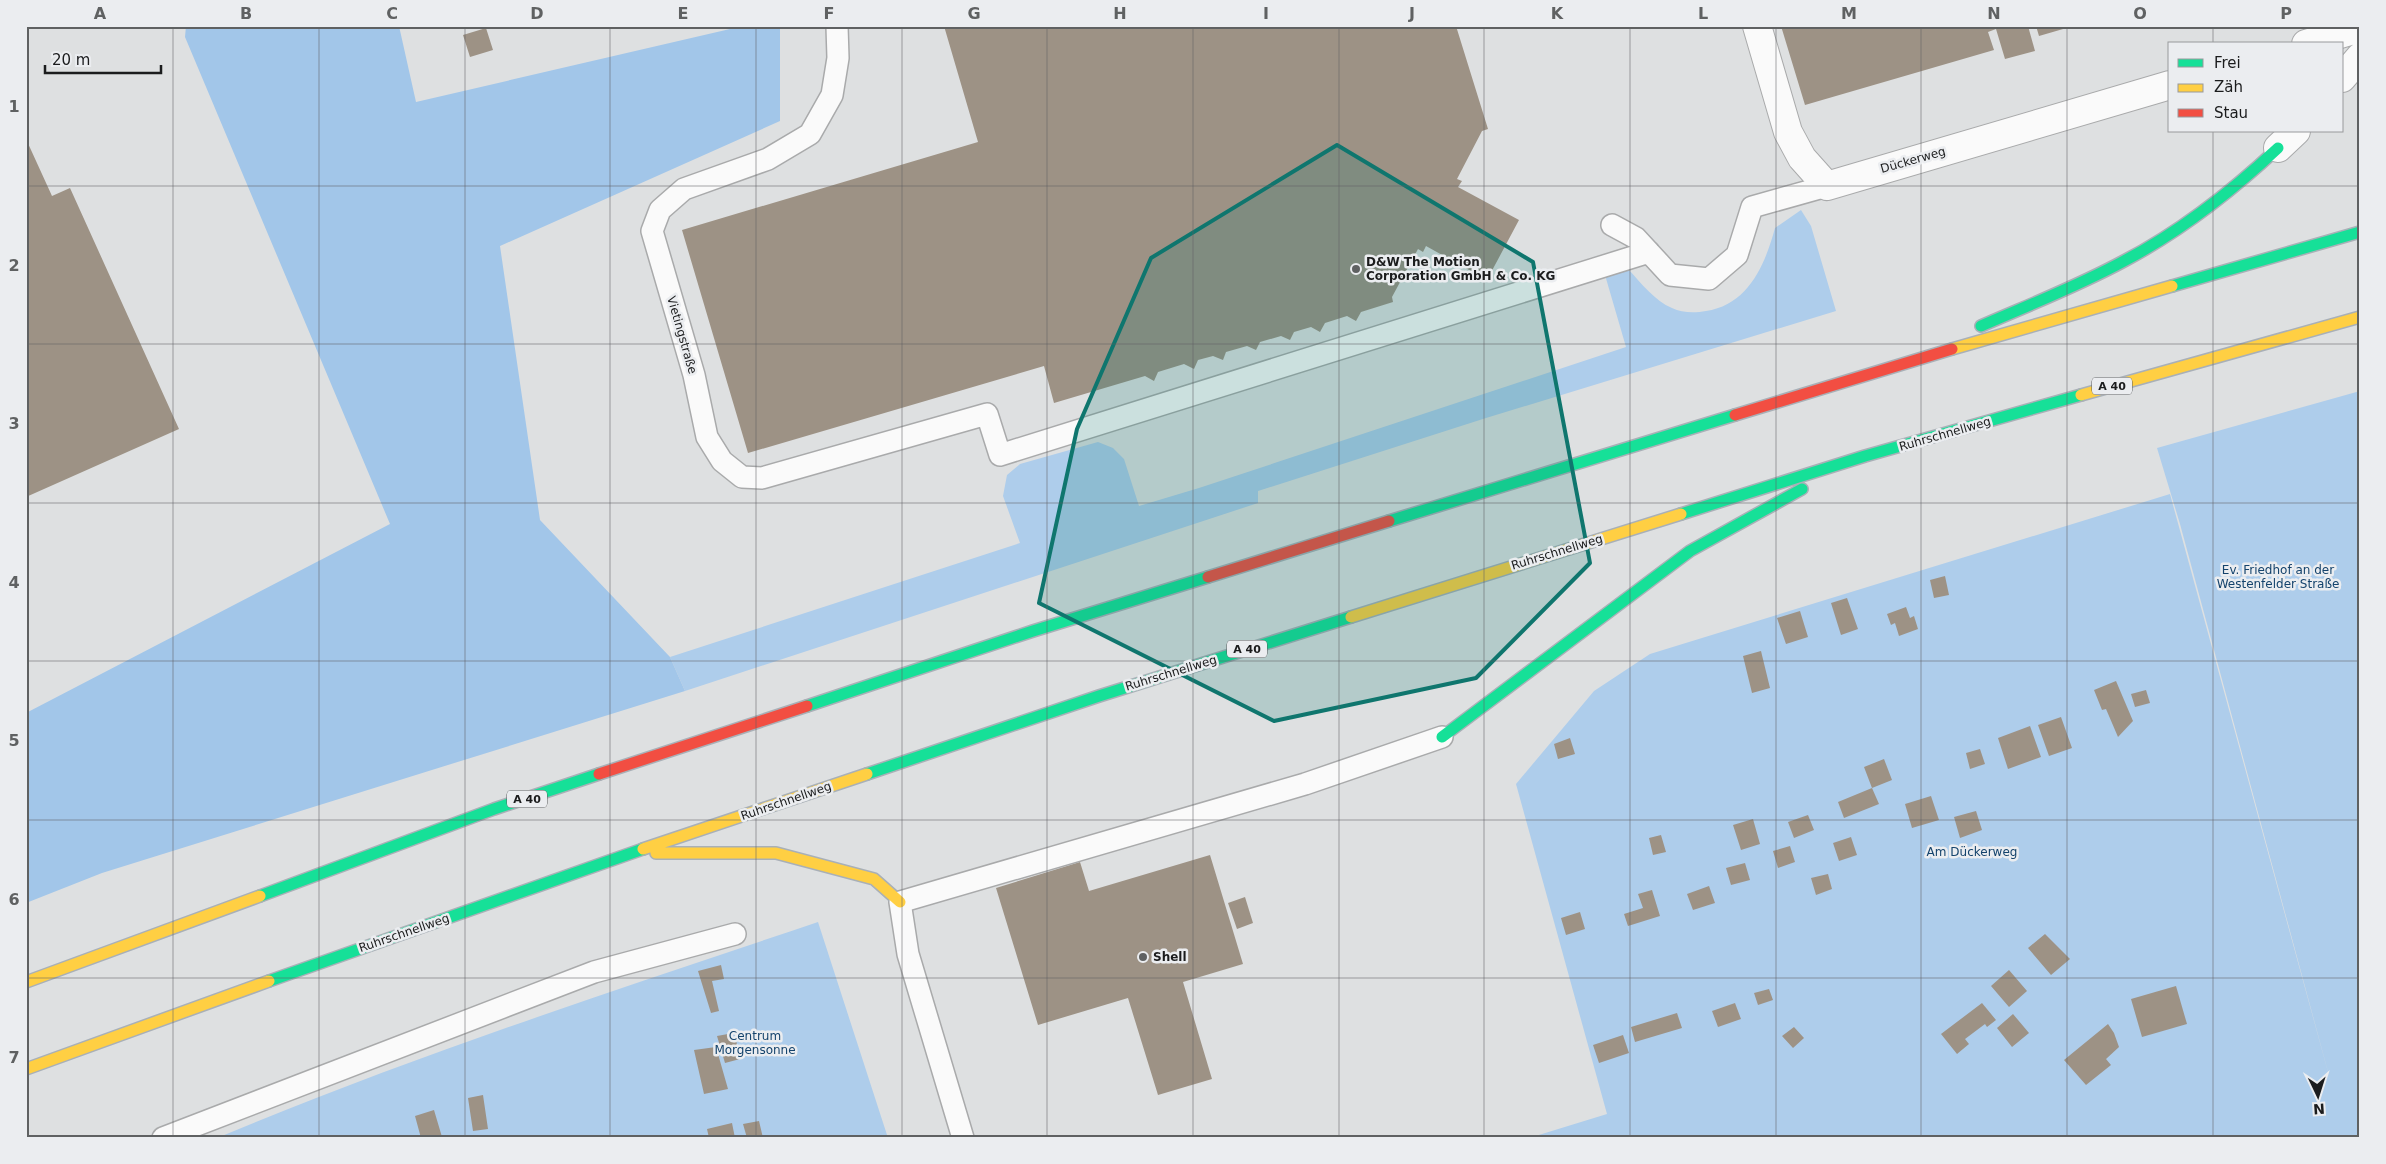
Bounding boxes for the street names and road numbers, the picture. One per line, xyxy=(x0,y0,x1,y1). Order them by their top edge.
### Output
street label: Dückerweg xyxy=(1879,144,1947,176)
street label: Vietingstraße xyxy=(664,295,700,375)
road number: A 40 xyxy=(2092,378,2132,394)
street label: Ruhrschnellweg xyxy=(1897,414,1993,454)
street label: Ruhrschnellweg xyxy=(1510,531,1604,573)
road number: A 40 xyxy=(1227,641,1267,658)
street label: Ruhrschnellweg xyxy=(1124,652,1218,694)
street label: Ruhrschnellweg xyxy=(739,779,833,823)
road number: A 40 xyxy=(507,791,547,808)
street label: Ruhrschnellweg xyxy=(357,911,451,955)

